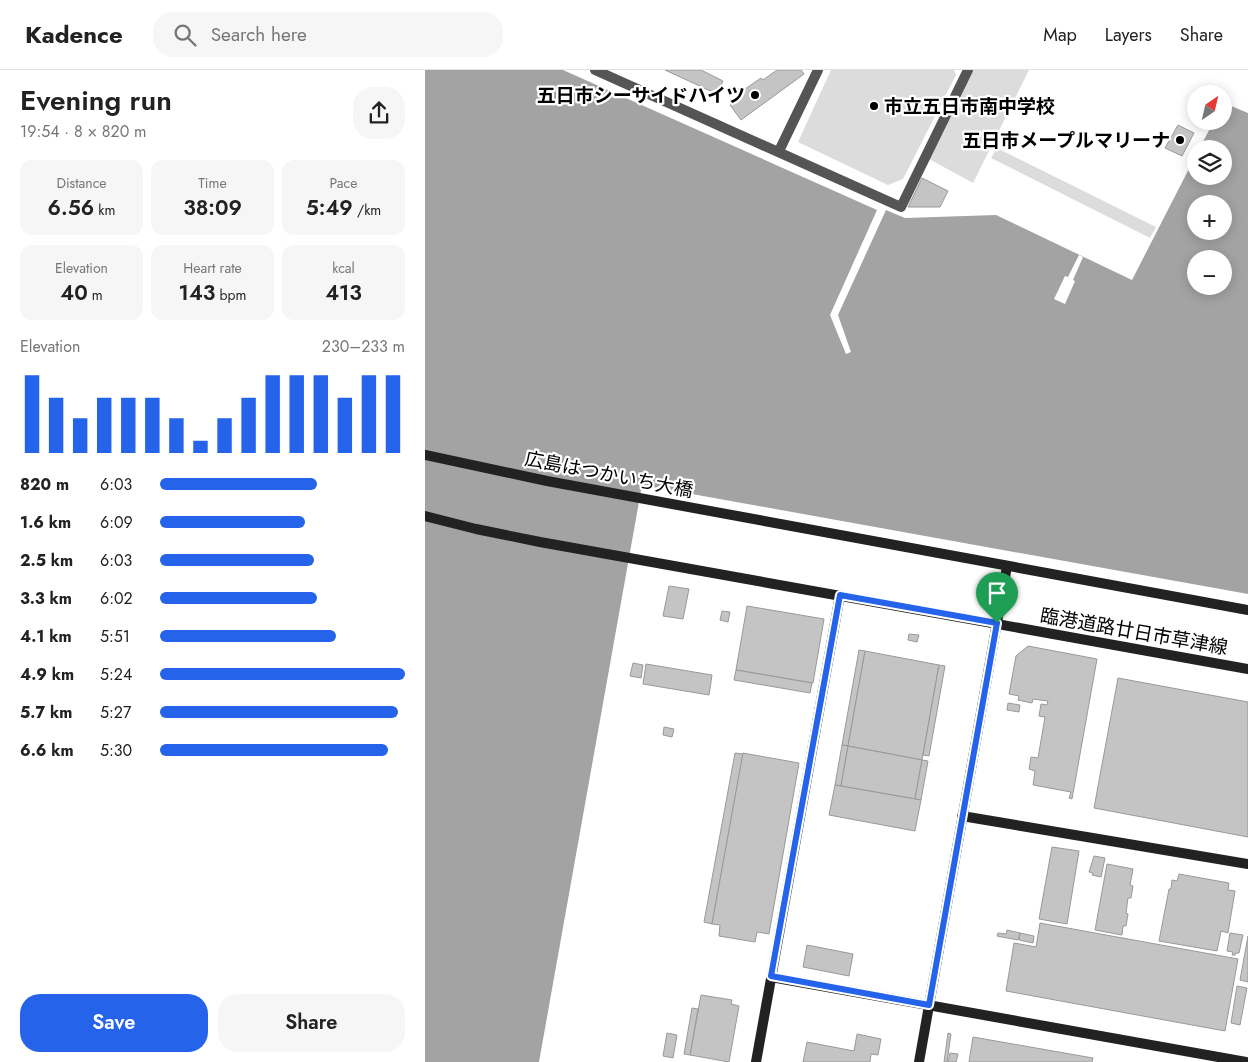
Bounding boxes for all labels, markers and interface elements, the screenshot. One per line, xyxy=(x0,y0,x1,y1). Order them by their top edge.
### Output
search box xyxy=(153,12,503,57)
text: Kadence xyxy=(25,17,123,52)
icon: search xyxy=(171,21,199,49)
text: Search here xyxy=(211,21,307,48)
text: Map xyxy=(1043,22,1077,48)
text: Layers xyxy=(1105,22,1152,48)
text: Share xyxy=(1180,22,1223,48)
text: Evening run xyxy=(20,80,172,121)
place label: 五日市シーサイドハイツ xyxy=(537,82,745,109)
north arrow xyxy=(1187,85,1233,130)
map controls xyxy=(1187,85,1232,295)
button: share xyxy=(353,87,405,139)
marker: 五日市シーサイドハイツ xyxy=(749,89,761,101)
place label: 市立五日市南中学校 xyxy=(884,93,1055,120)
marker: 市立五日市南中学校 xyxy=(868,100,880,112)
text: 19:54 · 8 × 820 m xyxy=(20,120,147,143)
place label: 五日市メープルマリーナ xyxy=(962,127,1170,154)
marker: 五日市メープルマリーナ xyxy=(1174,134,1186,146)
button: layers xyxy=(1187,140,1232,185)
text: Distance xyxy=(56,173,107,193)
text: Time xyxy=(198,173,227,193)
text: Pace xyxy=(330,173,357,193)
text: 6.56 xyxy=(48,193,94,223)
text: 38:09 xyxy=(183,193,242,223)
text: 5:49 xyxy=(306,193,353,223)
button: + xyxy=(1187,195,1232,240)
text: km xyxy=(94,200,115,220)
text: /km xyxy=(353,200,381,220)
button: − xyxy=(1187,250,1232,295)
text: Elevation xyxy=(55,258,108,278)
text: Heart rate xyxy=(183,258,242,278)
text: kcal xyxy=(332,258,355,278)
text: 40 xyxy=(60,278,88,308)
text: 143 xyxy=(179,278,215,308)
text: 413 xyxy=(325,278,362,308)
text: m xyxy=(88,285,103,305)
text: bpm xyxy=(215,285,246,305)
text: Elevation xyxy=(20,335,80,358)
text: 230–233 m xyxy=(322,335,405,358)
street label: 広島はつかいち大橋 xyxy=(522,445,695,504)
text: 820 m xyxy=(20,473,69,496)
text: 6:03 xyxy=(100,473,132,496)
text: 1.6 km xyxy=(20,511,71,534)
text: 6:09 xyxy=(100,511,133,534)
text: 2.5 km xyxy=(20,549,73,572)
text: 6:03 xyxy=(100,549,132,572)
pin xyxy=(976,572,1018,623)
icon: arrive xyxy=(983,579,1011,607)
text: 3.3 km xyxy=(20,587,72,610)
text: 6:02 xyxy=(100,587,133,610)
street label: 臨港道路廿日市草津線 xyxy=(1038,602,1230,661)
text: 4.1 km xyxy=(20,625,72,648)
text: 5:51 xyxy=(100,625,130,648)
text: 4.9 km xyxy=(20,663,74,686)
text: 5:24 xyxy=(100,663,132,686)
text: 5.7 km xyxy=(20,701,72,724)
text: 5:27 xyxy=(100,701,131,724)
text: 6.6 km xyxy=(20,739,74,762)
text: 5:30 xyxy=(100,739,132,762)
button: Save xyxy=(20,994,208,1052)
button: Share xyxy=(218,994,405,1052)

